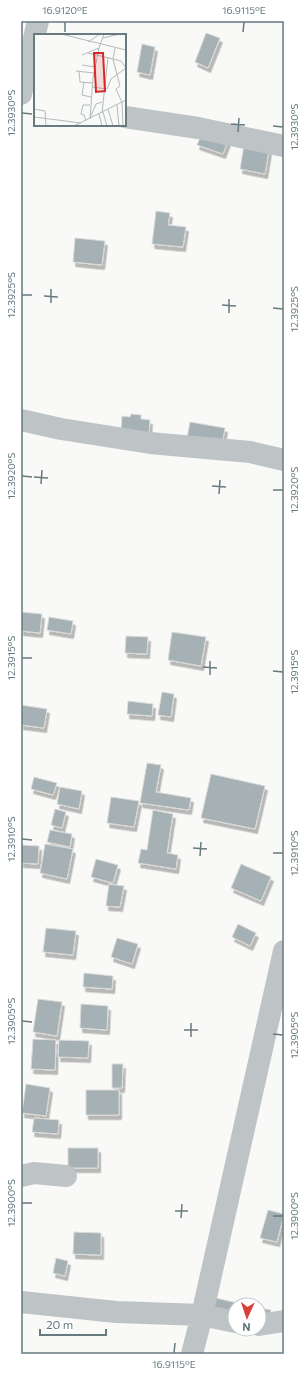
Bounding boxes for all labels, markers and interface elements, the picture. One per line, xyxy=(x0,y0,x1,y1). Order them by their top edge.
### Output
text: 16.9120°E xyxy=(42,4,88,16)
text: 16.9115°E xyxy=(222,4,266,16)
inset map xyxy=(34,34,126,126)
text: 12.3930°S xyxy=(5,90,17,136)
text: 12.3930°S xyxy=(288,104,300,150)
text: 12.3925°S xyxy=(5,272,17,318)
text: 12.3925°S xyxy=(288,286,300,332)
text: 12.3920°S xyxy=(5,453,17,499)
text: 12.3920°S xyxy=(288,467,300,513)
text: 12.3915°S xyxy=(5,636,17,680)
text: 12.3915°S xyxy=(288,650,300,694)
text: 12.3910°S xyxy=(5,816,17,862)
text: 12.3910°S xyxy=(288,830,300,876)
text: 12.3905°S xyxy=(5,997,17,1044)
text: 12.3905°S xyxy=(288,1011,300,1058)
text: 12.3900°S xyxy=(5,1179,17,1227)
text: 12.3900°S xyxy=(288,1192,300,1240)
north arrow xyxy=(227,1297,267,1337)
scale bar xyxy=(40,1311,106,1337)
text: 20 m xyxy=(46,1317,73,1331)
text: N xyxy=(242,1321,251,1334)
text: 16.9115°E xyxy=(152,1358,196,1370)

